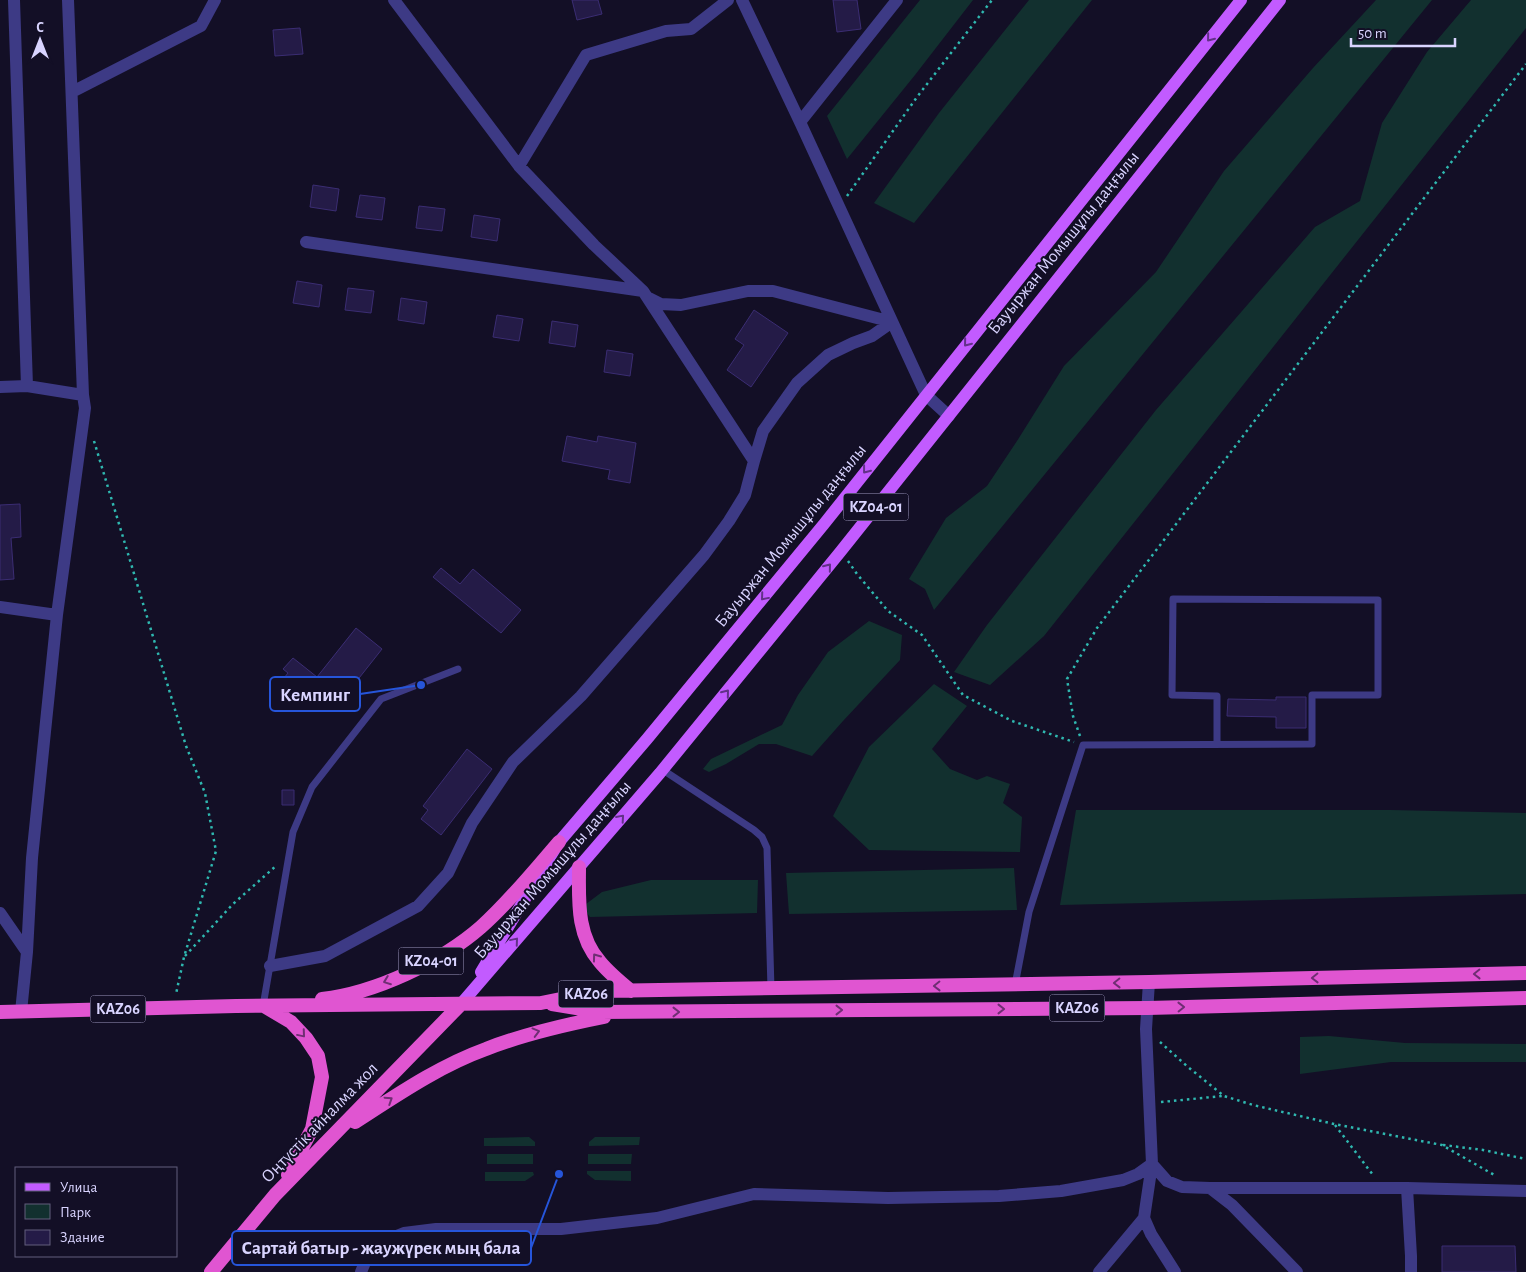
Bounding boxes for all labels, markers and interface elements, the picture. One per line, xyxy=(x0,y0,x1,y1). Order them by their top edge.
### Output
north arrow xyxy=(15,15,65,65)
scale bar xyxy=(1351,15,1455,47)
text: С xyxy=(36,21,44,35)
text: 50 m xyxy=(1358,26,1387,41)
one-way arrow xyxy=(1208,32,1216,41)
street label: Бауыржан Момышұлы даңғылы xyxy=(985,148,1143,338)
one-way arrow xyxy=(965,337,973,346)
street label: Бауыржан Момышұлы даңғылы xyxy=(712,441,870,631)
one-way arrow xyxy=(863,465,872,474)
road number: KZ04-01 xyxy=(844,494,908,520)
one-way arrow xyxy=(823,564,831,573)
one-way arrow xyxy=(761,591,770,600)
callout: Кемпинг xyxy=(270,677,360,711)
text: Кемпинг xyxy=(280,686,351,705)
one-way arrow xyxy=(720,690,728,699)
street label: Бауыржан Момышұлы даңғылы xyxy=(471,778,635,962)
one-way arrow xyxy=(616,814,625,823)
one-way arrow xyxy=(510,937,519,946)
road number: KZ04-01 xyxy=(398,948,464,974)
one-way arrow xyxy=(593,953,602,963)
one-way arrow xyxy=(1473,969,1481,979)
one-way arrow xyxy=(1311,973,1318,983)
one-way arrow xyxy=(384,975,392,985)
one-way arrow xyxy=(1113,977,1121,988)
road number: KАZ06 xyxy=(558,981,614,1008)
one-way arrow xyxy=(933,981,941,991)
road number: KАZ06 xyxy=(1050,994,1104,1021)
road number: KАZ06 xyxy=(90,996,146,1022)
one-way arrow xyxy=(1177,1001,1185,1012)
one-way arrow xyxy=(998,1004,1005,1014)
one-way arrow xyxy=(835,1005,843,1016)
one-way arrow xyxy=(672,1007,680,1017)
one-way arrow xyxy=(531,1027,540,1038)
one-way arrow xyxy=(296,1028,305,1037)
street label: Оңтүстік айналма жол xyxy=(258,1060,382,1186)
one-way arrow xyxy=(383,1097,393,1106)
legend xyxy=(15,1167,178,1257)
text: Улица xyxy=(60,1180,97,1195)
text: Парк xyxy=(60,1205,91,1220)
text: Здание xyxy=(60,1230,105,1245)
callout: Сартай батыр - жаужүрек мың бала xyxy=(232,1231,531,1265)
text: Сартай батыр - жаужүрек мың бала xyxy=(242,1239,520,1258)

